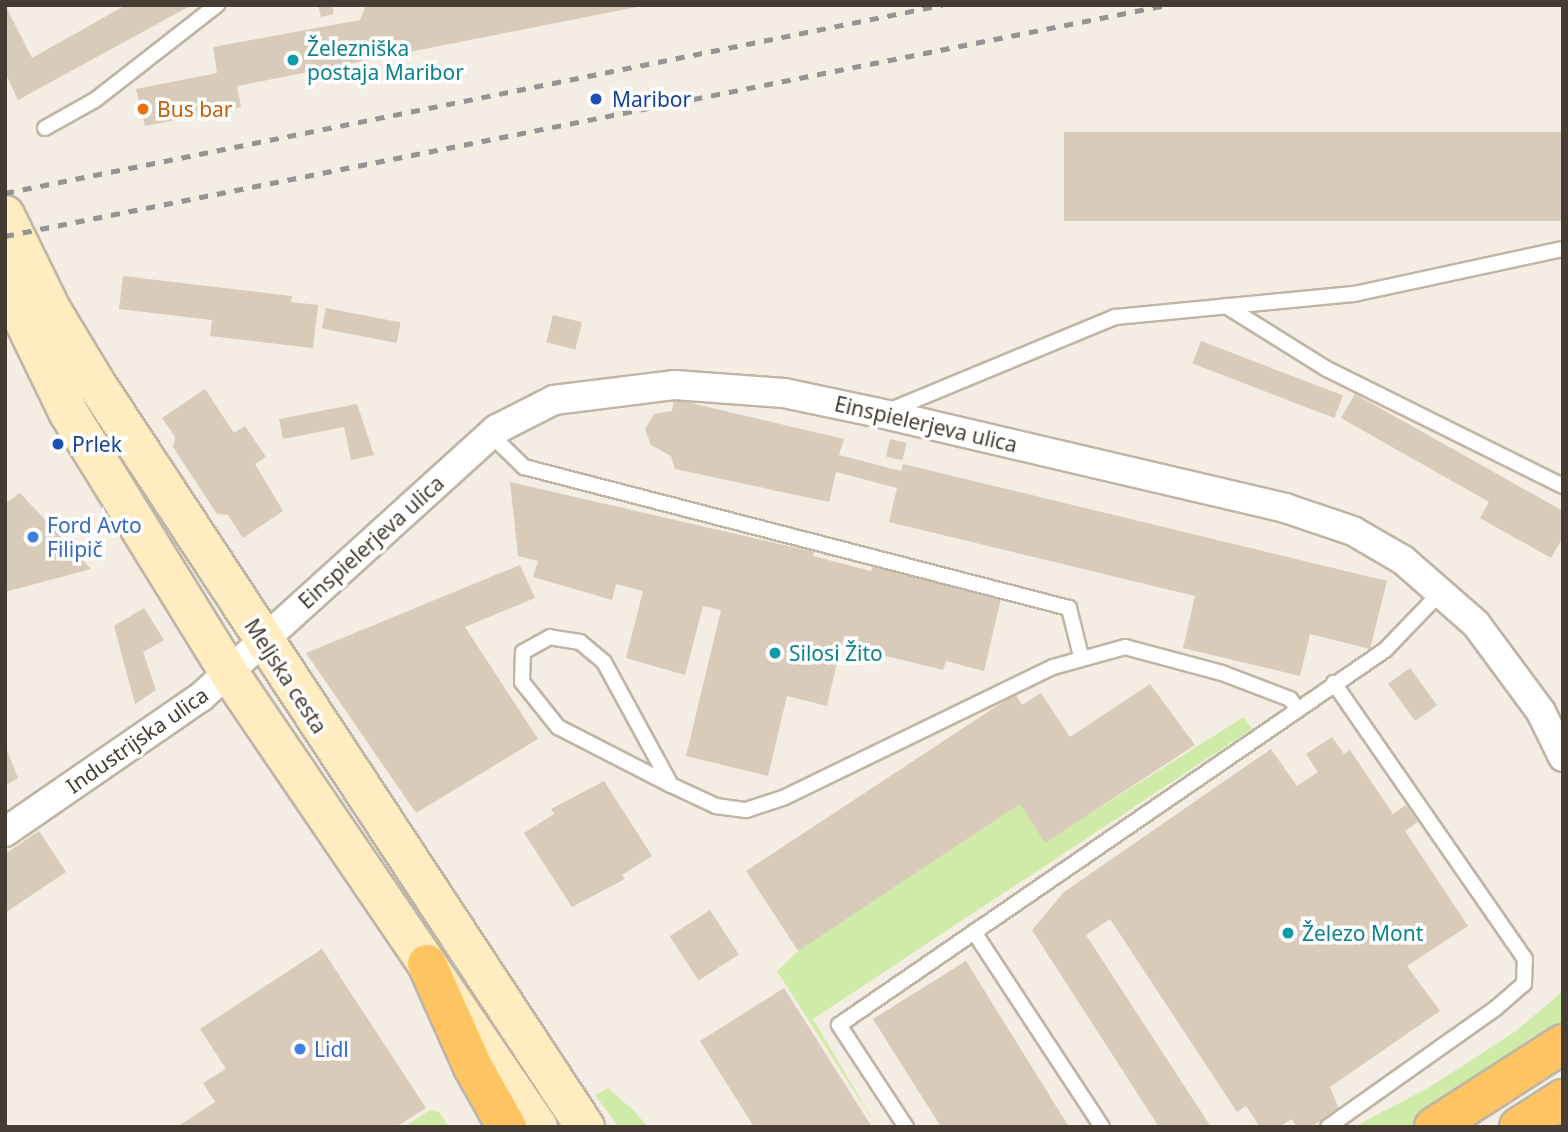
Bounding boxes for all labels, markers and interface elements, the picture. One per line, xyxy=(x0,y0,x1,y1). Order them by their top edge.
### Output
place label: Železniška postaja Maribor xyxy=(307,35,464,85)
marker: Železniška postaja Maribor xyxy=(285,52,301,68)
place label: Maribor xyxy=(612,86,691,112)
marker: Maribor xyxy=(586,89,606,109)
place label: Bus bar xyxy=(157,96,233,122)
marker: Bus bar xyxy=(135,101,151,117)
street label: Einspielerjeva ulica xyxy=(832,391,1020,457)
place label: Prlek xyxy=(72,431,122,457)
marker: Prlek xyxy=(50,436,66,452)
street label: Einspielerjeva ulica xyxy=(293,470,449,614)
place label: Ford Avto Filipič xyxy=(47,512,142,562)
marker: Ford Avto Filipič xyxy=(25,529,41,545)
street label: Meljska cesta xyxy=(240,614,332,738)
place label: Silosi Žito xyxy=(789,640,883,666)
marker: Silosi Žito xyxy=(767,645,783,661)
street label: Industrijska ulica xyxy=(61,682,213,798)
place label: Železo Mont xyxy=(1302,920,1423,946)
marker: Železo Mont xyxy=(1280,925,1296,941)
place label: Lidl xyxy=(314,1036,349,1062)
marker: Lidl xyxy=(292,1041,308,1057)

